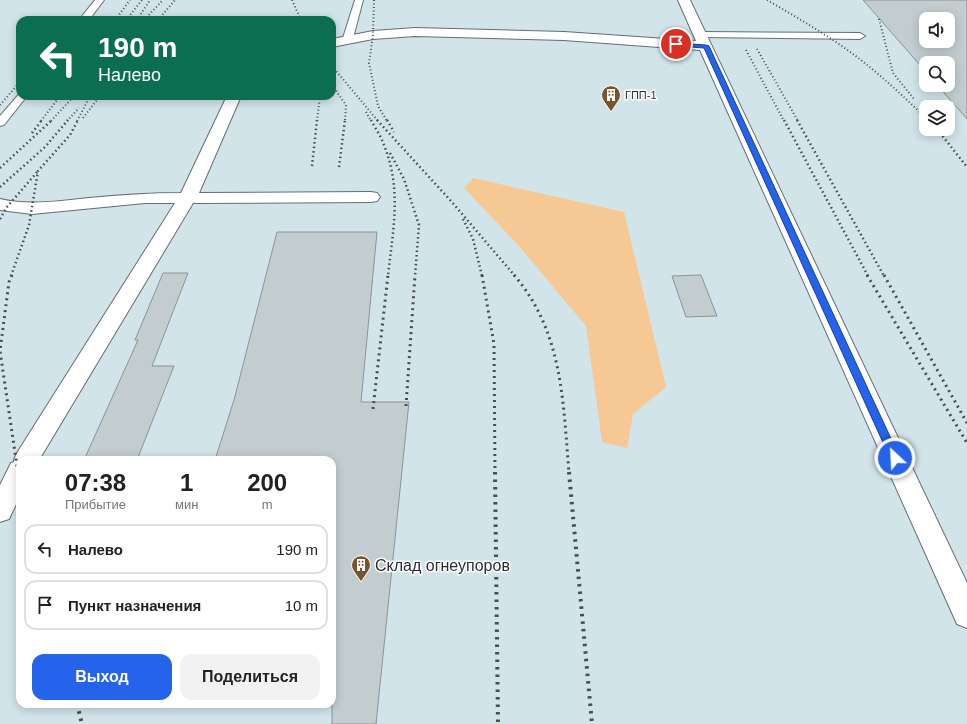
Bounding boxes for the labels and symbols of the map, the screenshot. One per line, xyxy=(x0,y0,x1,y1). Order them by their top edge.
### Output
pin xyxy=(659,27,693,61)
building icon: ГПП-1 xyxy=(600,84,622,112)
place label: ГПП-1 xyxy=(625,89,657,101)
position arrow xyxy=(874,437,916,479)
building icon: Склад огнеупоров xyxy=(350,554,372,582)
place label: Склад огнеупоров xyxy=(375,557,510,574)

